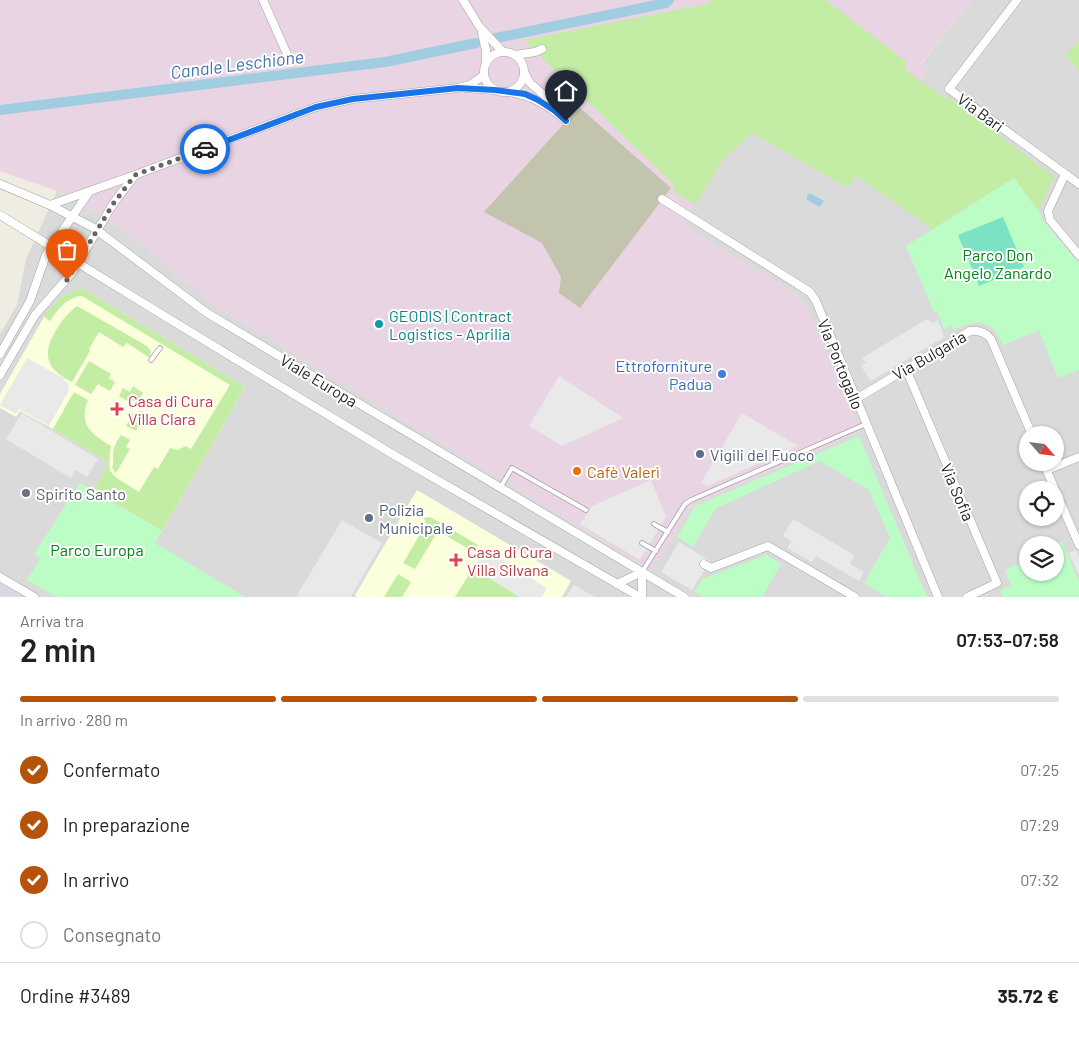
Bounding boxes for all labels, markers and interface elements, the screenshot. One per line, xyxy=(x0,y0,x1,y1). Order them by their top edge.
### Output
water label: Canale Leschione xyxy=(169,45,305,83)
pin xyxy=(545,70,587,121)
icon: home xyxy=(552,77,580,105)
street label: Via Bari xyxy=(954,89,1008,135)
courier xyxy=(180,124,230,174)
icon: car xyxy=(191,135,219,163)
pin xyxy=(46,229,88,280)
icon: bag xyxy=(53,236,81,264)
park label: Parco Don Angelo Zanardo xyxy=(944,245,1052,282)
place label: GEODIS | Contract Logistics - Aprilia xyxy=(389,306,512,343)
street label: Via Portogallo xyxy=(814,316,868,412)
marker: GEODIS | Contract Logistics - Aprilia xyxy=(373,318,385,330)
street label: Via Bulgaria xyxy=(889,326,969,384)
street label: Viale Europa xyxy=(277,349,361,411)
place label: Ettroforniture Padua xyxy=(615,356,712,393)
marker: Ettroforniture Padua xyxy=(716,368,728,380)
place label: Casa di Cura Villa Clara xyxy=(128,391,213,428)
marker: Casa di Cura Villa Clara xyxy=(110,402,124,416)
north arrow xyxy=(1019,426,1064,471)
map controls xyxy=(1019,426,1064,581)
place label: Vigili del Fuoco xyxy=(710,445,814,464)
marker: Vigili del Fuoco xyxy=(694,448,706,460)
street label: Via Sofia xyxy=(937,460,979,524)
place label: Cafè Valerì xyxy=(587,462,660,481)
marker: Cafè Valerì xyxy=(571,465,583,477)
button: locate xyxy=(1019,481,1064,526)
place label: Spirito Santo xyxy=(36,484,126,503)
marker: Spirito Santo xyxy=(20,487,32,499)
place label: Polizia Municipale xyxy=(379,500,453,537)
marker: Polizia Municipale xyxy=(363,512,375,524)
button: layers xyxy=(1019,536,1064,581)
park label: Parco Europa xyxy=(50,540,144,559)
place label: Casa di Cura Villa Silvana xyxy=(467,542,552,579)
marker: Casa di Cura Villa Silvana xyxy=(449,553,463,567)
text: Arriva tra xyxy=(20,611,84,630)
text: 07:53–07:58 xyxy=(956,628,1059,651)
text: 2 min xyxy=(20,630,96,668)
text: In arrivo · 280 m xyxy=(20,710,128,729)
icon: check xyxy=(20,756,48,784)
text: Confermato xyxy=(63,758,160,781)
text: 07:25 xyxy=(1020,760,1059,779)
icon: check xyxy=(20,811,48,839)
text: In preparazione xyxy=(63,813,190,836)
text: 07:29 xyxy=(1020,815,1059,834)
icon: check xyxy=(20,866,48,894)
text: In arrivo xyxy=(63,868,129,891)
text: 07:32 xyxy=(1020,870,1059,889)
text: Consegnato xyxy=(63,923,161,946)
text: Ordine #3489 xyxy=(20,984,130,1007)
text: 35.72 € xyxy=(997,984,1059,1007)

